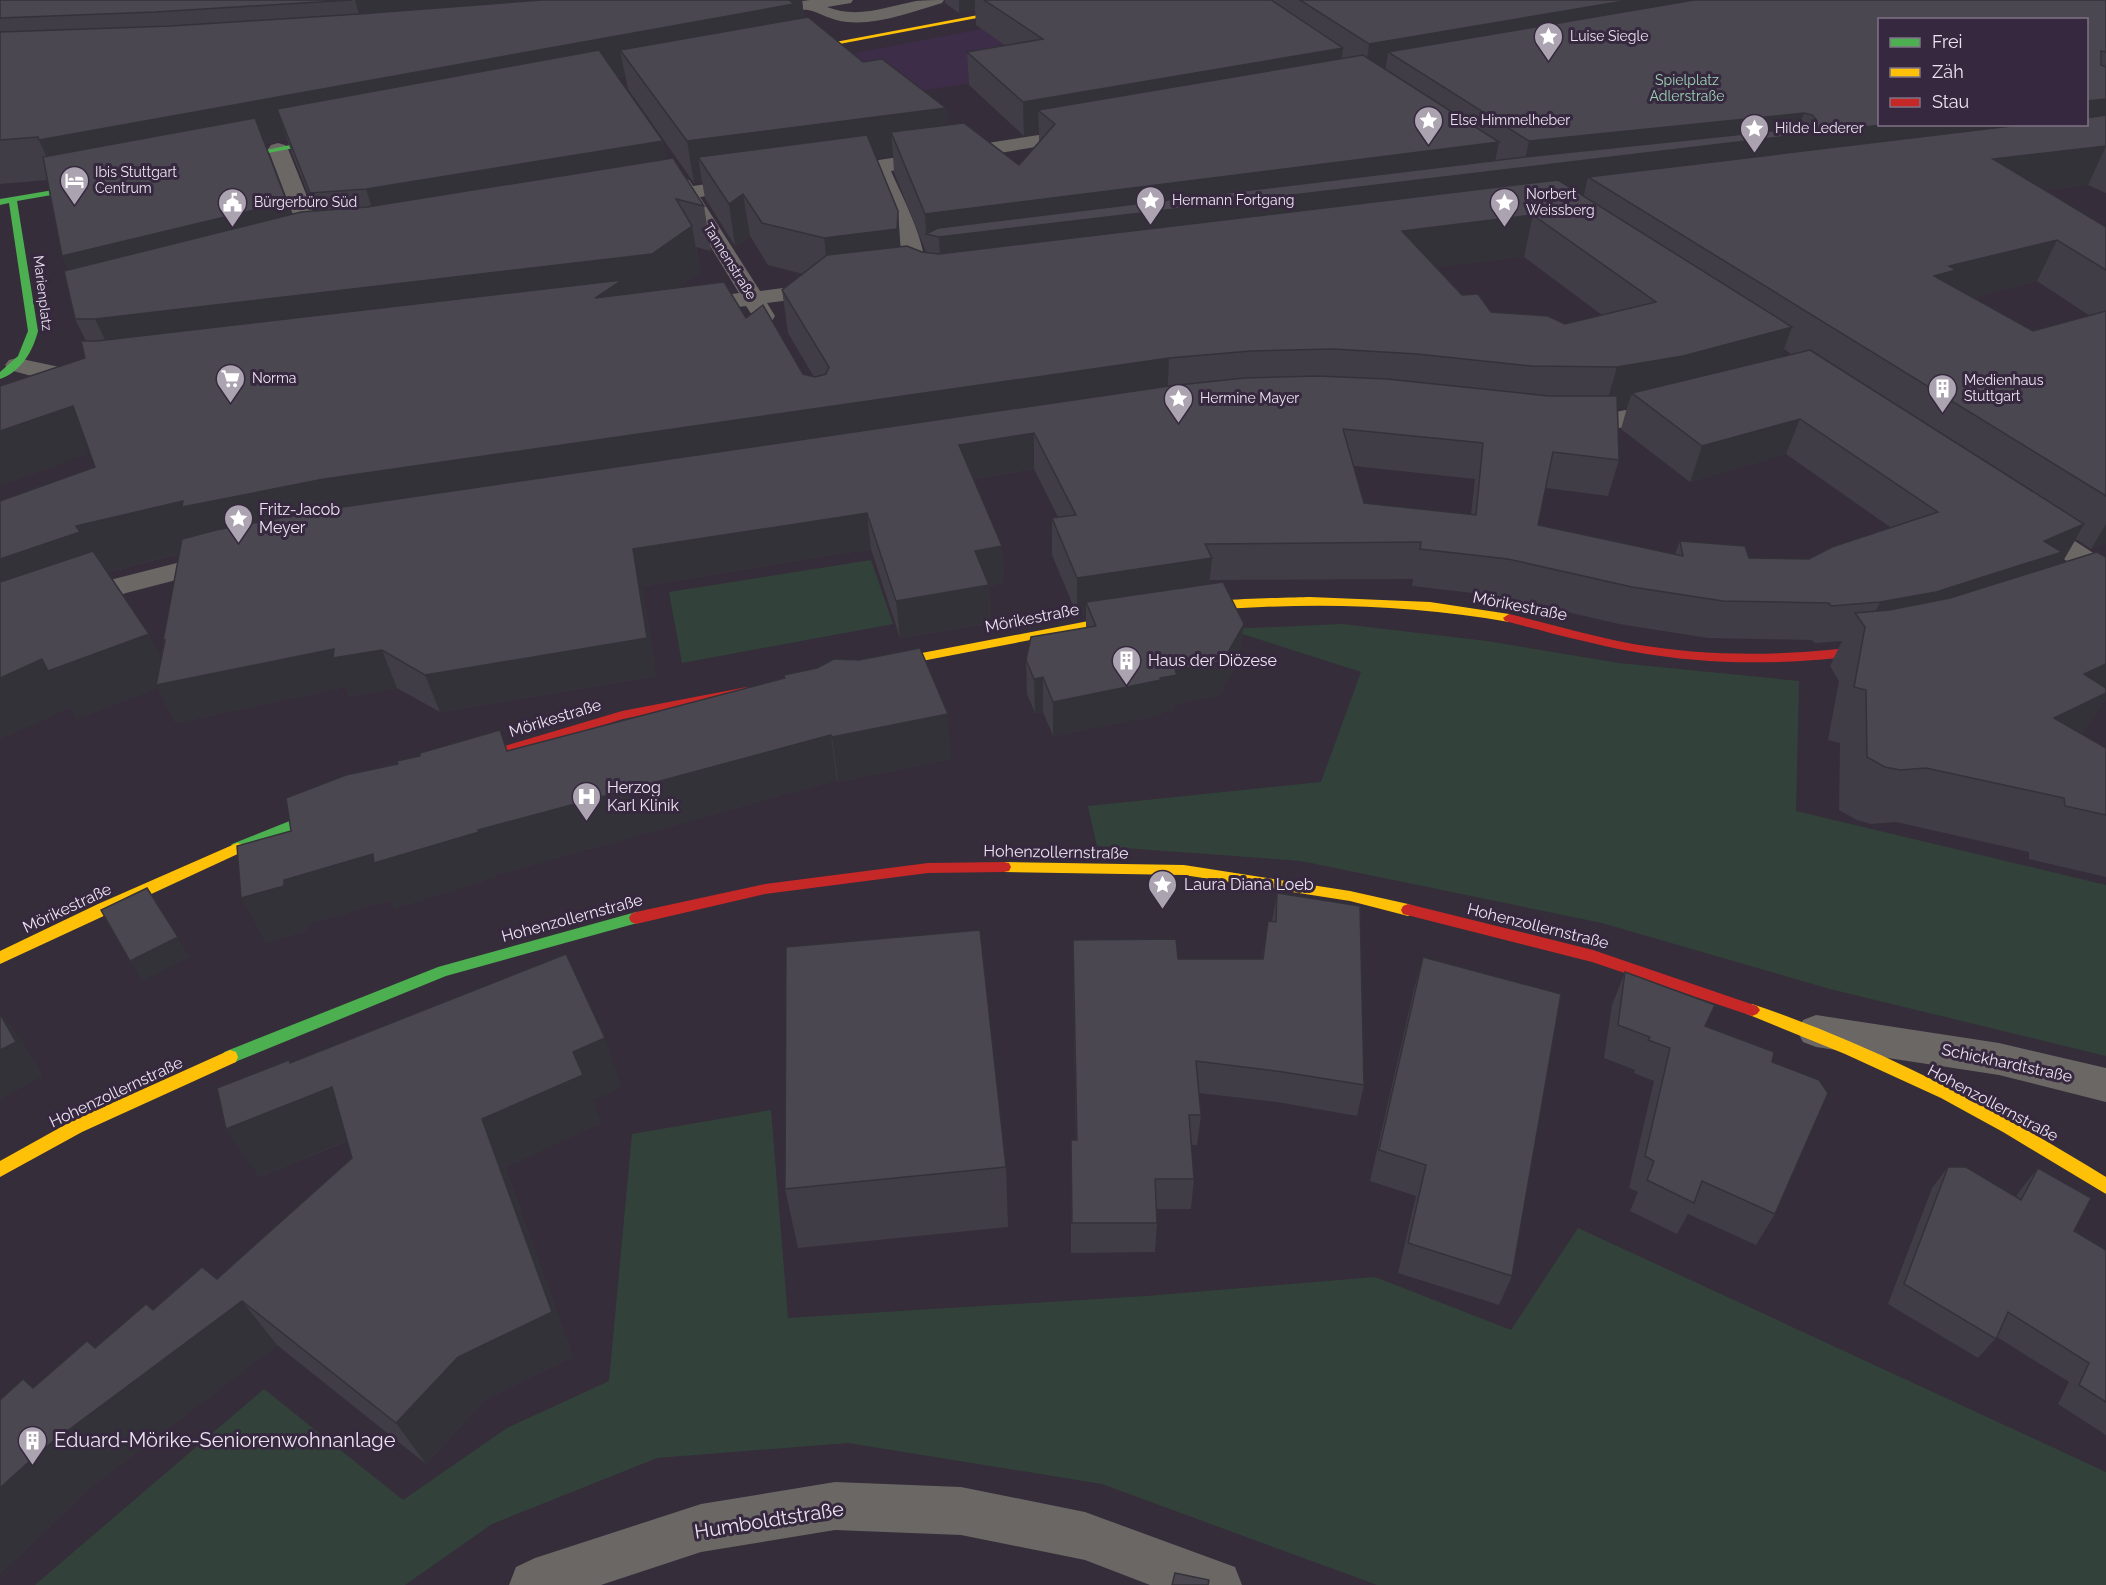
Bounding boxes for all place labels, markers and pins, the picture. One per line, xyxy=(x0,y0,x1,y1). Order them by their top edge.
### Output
place icon: Luise Siegle xyxy=(1533,20,1565,62)
place label: Luise Siegle xyxy=(1570,28,1649,44)
place icon: Else Himmelheber xyxy=(1413,104,1445,146)
place label: Else Himmelheber xyxy=(1450,112,1570,128)
place icon: Hilde Lederer xyxy=(1738,112,1770,154)
place label: Hilde Lederer xyxy=(1775,120,1864,136)
hotel icon: Ibis Stuttgart Centrum xyxy=(58,164,90,206)
place label: Ibis Stuttgart Centrum xyxy=(95,164,177,196)
place icon: Hermann Fortgang xyxy=(1135,184,1167,226)
public building icon: Bürgerbüro Süd xyxy=(217,186,249,228)
place icon: Norbert Weissberg xyxy=(1489,186,1521,228)
place label: Norbert Weissberg xyxy=(1526,186,1595,218)
place label: Hermann Fortgang xyxy=(1172,192,1294,208)
place label: Bürgerbüro Süd xyxy=(254,194,357,210)
supermarket icon: Norma xyxy=(215,362,247,404)
place label: Norma xyxy=(252,370,296,386)
building icon: Medienhaus Stuttgart xyxy=(1927,372,1959,414)
place label: Medienhaus Stuttgart xyxy=(1964,372,2044,404)
place icon: Hermine Mayer xyxy=(1163,382,1195,424)
place label: Hermine Mayer xyxy=(1200,390,1299,406)
place label: Fritz-Jacob Meyer xyxy=(259,500,340,537)
place icon: Fritz-Jacob Meyer xyxy=(222,502,254,544)
building icon: Haus der Diözese xyxy=(1111,644,1143,686)
place label: Haus der Diözese xyxy=(1148,651,1277,670)
place label: Herzog Karl Klinik xyxy=(607,778,680,815)
hospital icon: Herzog Karl Klinik xyxy=(570,780,602,822)
place icon: Laura Diana Loeb xyxy=(1147,868,1179,910)
place label: Laura Diana Loeb xyxy=(1184,875,1314,894)
building icon: Eduard-Mörike-Seniorenwohnanlage xyxy=(17,1424,49,1466)
place label: Eduard-Mörike-Seniorenwohnanlage xyxy=(54,1428,396,1452)

